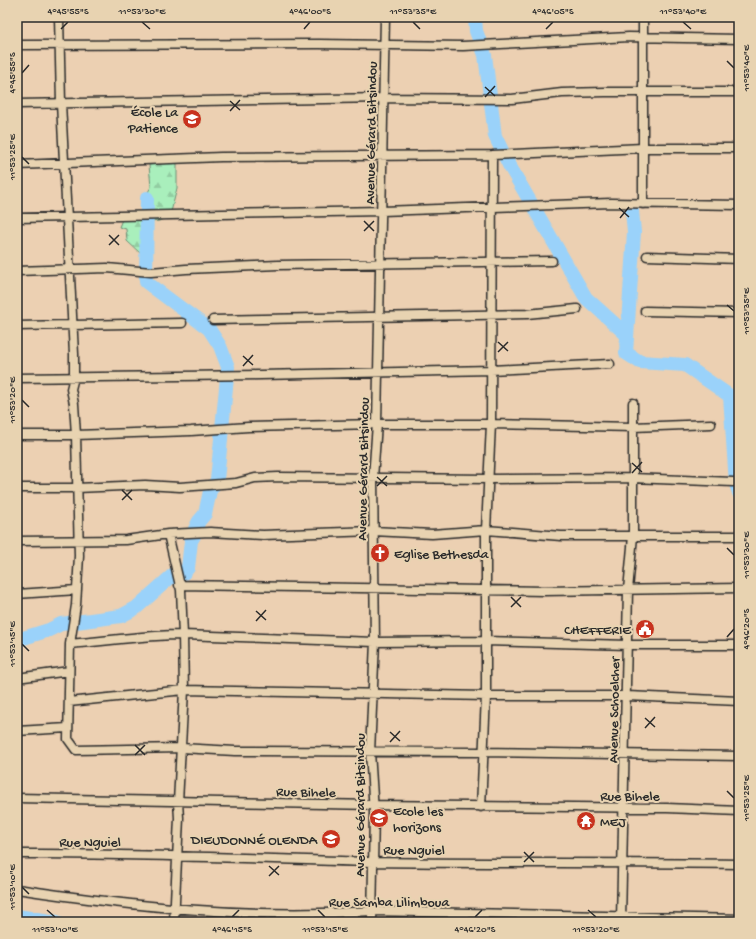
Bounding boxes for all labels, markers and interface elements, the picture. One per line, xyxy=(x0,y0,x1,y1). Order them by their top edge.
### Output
text: 4°45'55"S xyxy=(47,6,89,18)
text: 11°53'30"E xyxy=(118,6,166,18)
text: 4°46'00"S xyxy=(289,6,331,18)
text: 11°53'35"E xyxy=(389,6,437,18)
text: 4°46'05"S xyxy=(532,6,574,18)
text: 11°53'40"E xyxy=(659,6,707,18)
text: 11°53'40"E xyxy=(741,44,753,92)
text: 4°45'55"S xyxy=(7,52,19,94)
street label: Avenue Gérard Bitsindou xyxy=(363,61,382,205)
place label: École La Patience xyxy=(127,105,179,138)
school or university icon: École La Patience xyxy=(181,108,203,130)
text: 11°53'25"E xyxy=(7,133,19,181)
text: 11°53'35"E xyxy=(741,287,753,335)
text: 11°53'20"E xyxy=(7,376,19,424)
street label: Avenue Gérard Bitsindou xyxy=(355,397,374,541)
text: 11°53'30"E xyxy=(741,531,753,579)
church icon: Eglise Bethesda xyxy=(369,542,391,564)
place label: Eglise Bethesda xyxy=(394,547,490,564)
text: 4°46'20"S xyxy=(741,608,753,649)
public building icon: CHEFFERIE xyxy=(634,618,656,640)
text: 11°53'15"E xyxy=(7,621,19,668)
place label: CHEFFERIE xyxy=(564,623,632,640)
street label: Avenue Schoelcher xyxy=(606,656,625,763)
street label: Avenue Gérard Bitsindou xyxy=(353,733,370,877)
text: 11°53'25"E xyxy=(741,774,753,822)
street label: Rue Bihele xyxy=(276,784,337,803)
street label: Rue Bihele xyxy=(600,789,661,806)
place label: Ecole les horizons xyxy=(393,804,444,837)
school or university icon: Ecole les horizons xyxy=(368,807,390,829)
temple icon: MEJ xyxy=(575,810,597,832)
place label: MEJ xyxy=(600,815,626,832)
school or university icon: DIEUDONNÉ OLENDA xyxy=(320,828,342,850)
place label: DIEUDONNÉ OLENDA xyxy=(190,833,318,850)
street label: Rue Nguiel xyxy=(59,835,121,852)
street label: Rue Nguiel xyxy=(383,843,445,860)
text: 11°53'10"E xyxy=(7,863,19,911)
street label: Rue Samba Lilimboua xyxy=(329,895,450,912)
text: 11°53'10"E xyxy=(31,924,79,936)
text: 4°46'15"S xyxy=(212,924,252,936)
text: 11°53'15"E xyxy=(301,924,348,936)
text: 4°46'20"S xyxy=(455,924,496,936)
text: 11°53'20"E xyxy=(572,924,620,936)

